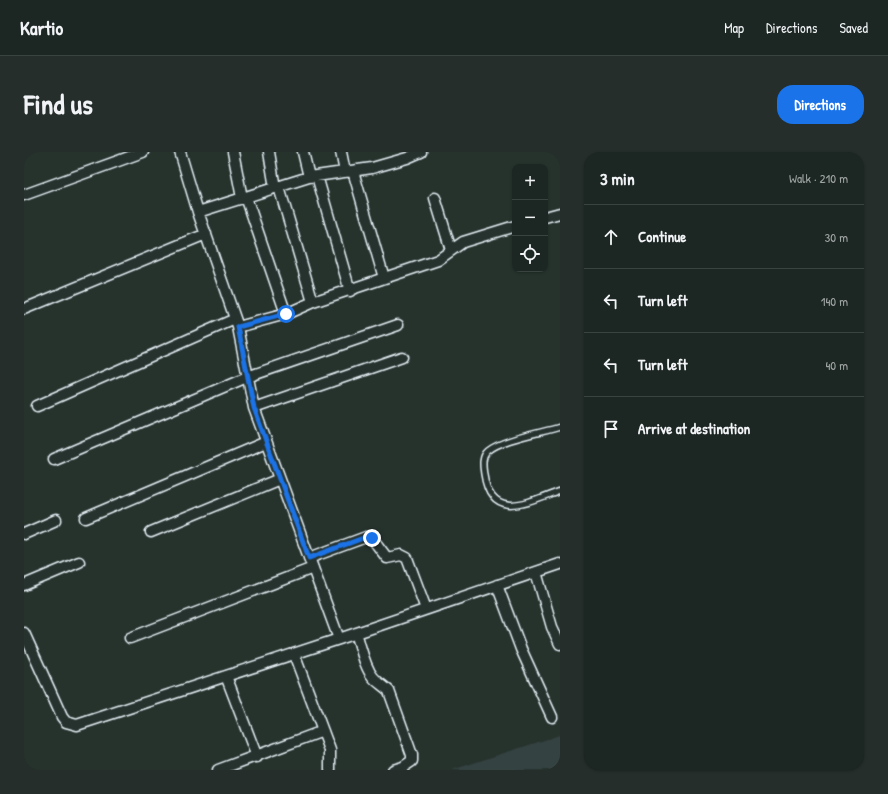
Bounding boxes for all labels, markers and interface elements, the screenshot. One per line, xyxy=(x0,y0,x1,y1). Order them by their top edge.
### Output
text: Kartio xyxy=(20,15,63,41)
text: Map xyxy=(724,18,744,37)
text: Directions xyxy=(766,18,817,37)
text: Saved xyxy=(839,18,868,37)
text: Find us xyxy=(24,85,93,123)
button: Directions xyxy=(777,85,864,124)
map controls xyxy=(512,164,548,272)
button: + xyxy=(512,164,548,200)
text: 3 min xyxy=(600,167,635,190)
text: Walk · 210 m xyxy=(789,169,848,187)
button: − xyxy=(512,200,548,236)
icon: ahead xyxy=(600,226,622,248)
text: Continue xyxy=(638,226,686,247)
text: 30 m xyxy=(825,228,848,246)
button: locate xyxy=(512,236,548,272)
icon: left xyxy=(600,290,622,312)
text: Turn left xyxy=(638,290,688,311)
text: 140 m xyxy=(821,292,848,310)
route start xyxy=(277,305,295,323)
icon: left xyxy=(600,354,622,376)
text: Turn left xyxy=(638,354,688,375)
text: 40 m xyxy=(825,356,848,374)
icon: arrive xyxy=(600,418,622,440)
text: Arrive at destination xyxy=(638,418,750,439)
route end xyxy=(363,529,381,547)

